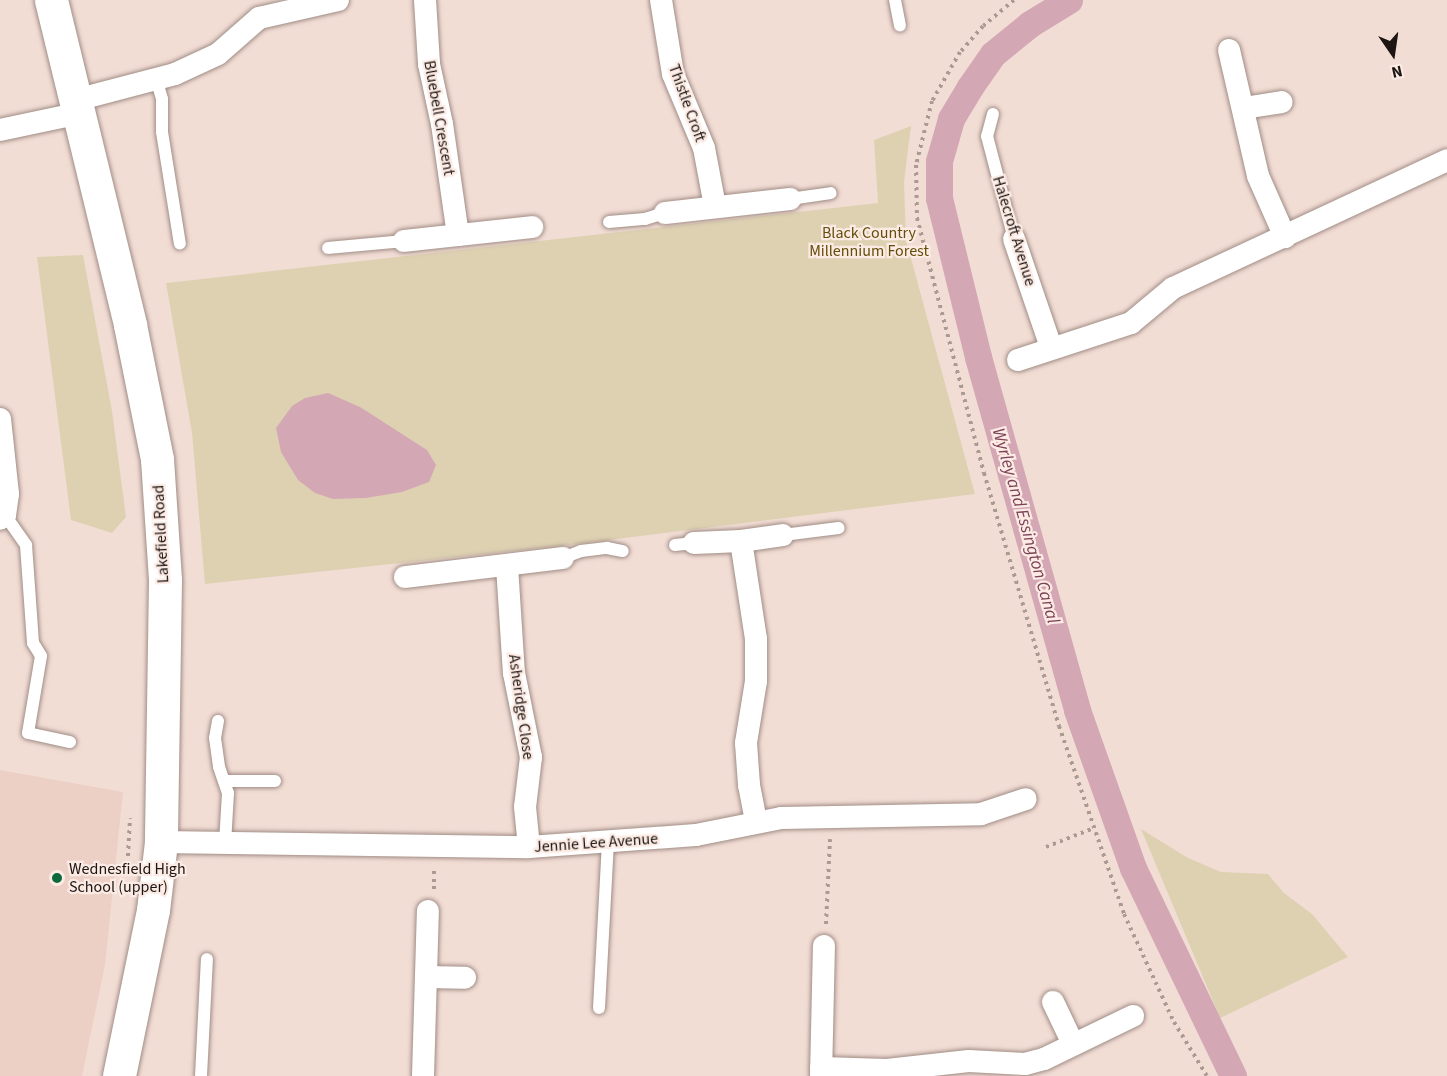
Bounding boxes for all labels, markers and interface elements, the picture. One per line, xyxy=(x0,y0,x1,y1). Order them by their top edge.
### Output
north arrow xyxy=(1363,24,1423,84)
street label: Bluebell Crescent xyxy=(419,59,459,177)
text: N xyxy=(1389,60,1405,83)
street label: Thistle Croft xyxy=(664,62,710,144)
street label: Halecroft Avenue xyxy=(988,174,1040,288)
park label: Black Country Millennium Forest xyxy=(809,223,929,261)
water label: Wyrley and Essington Canal xyxy=(987,426,1063,626)
street label: Lakefield Road xyxy=(149,484,173,584)
street label: Asheridge Close xyxy=(504,653,538,761)
street label: Jennie Lee Avenue xyxy=(533,829,659,857)
place label: Wednesfield High School (upper) xyxy=(69,859,186,897)
marker: Wednesfield High School (upper) xyxy=(50,871,64,885)

